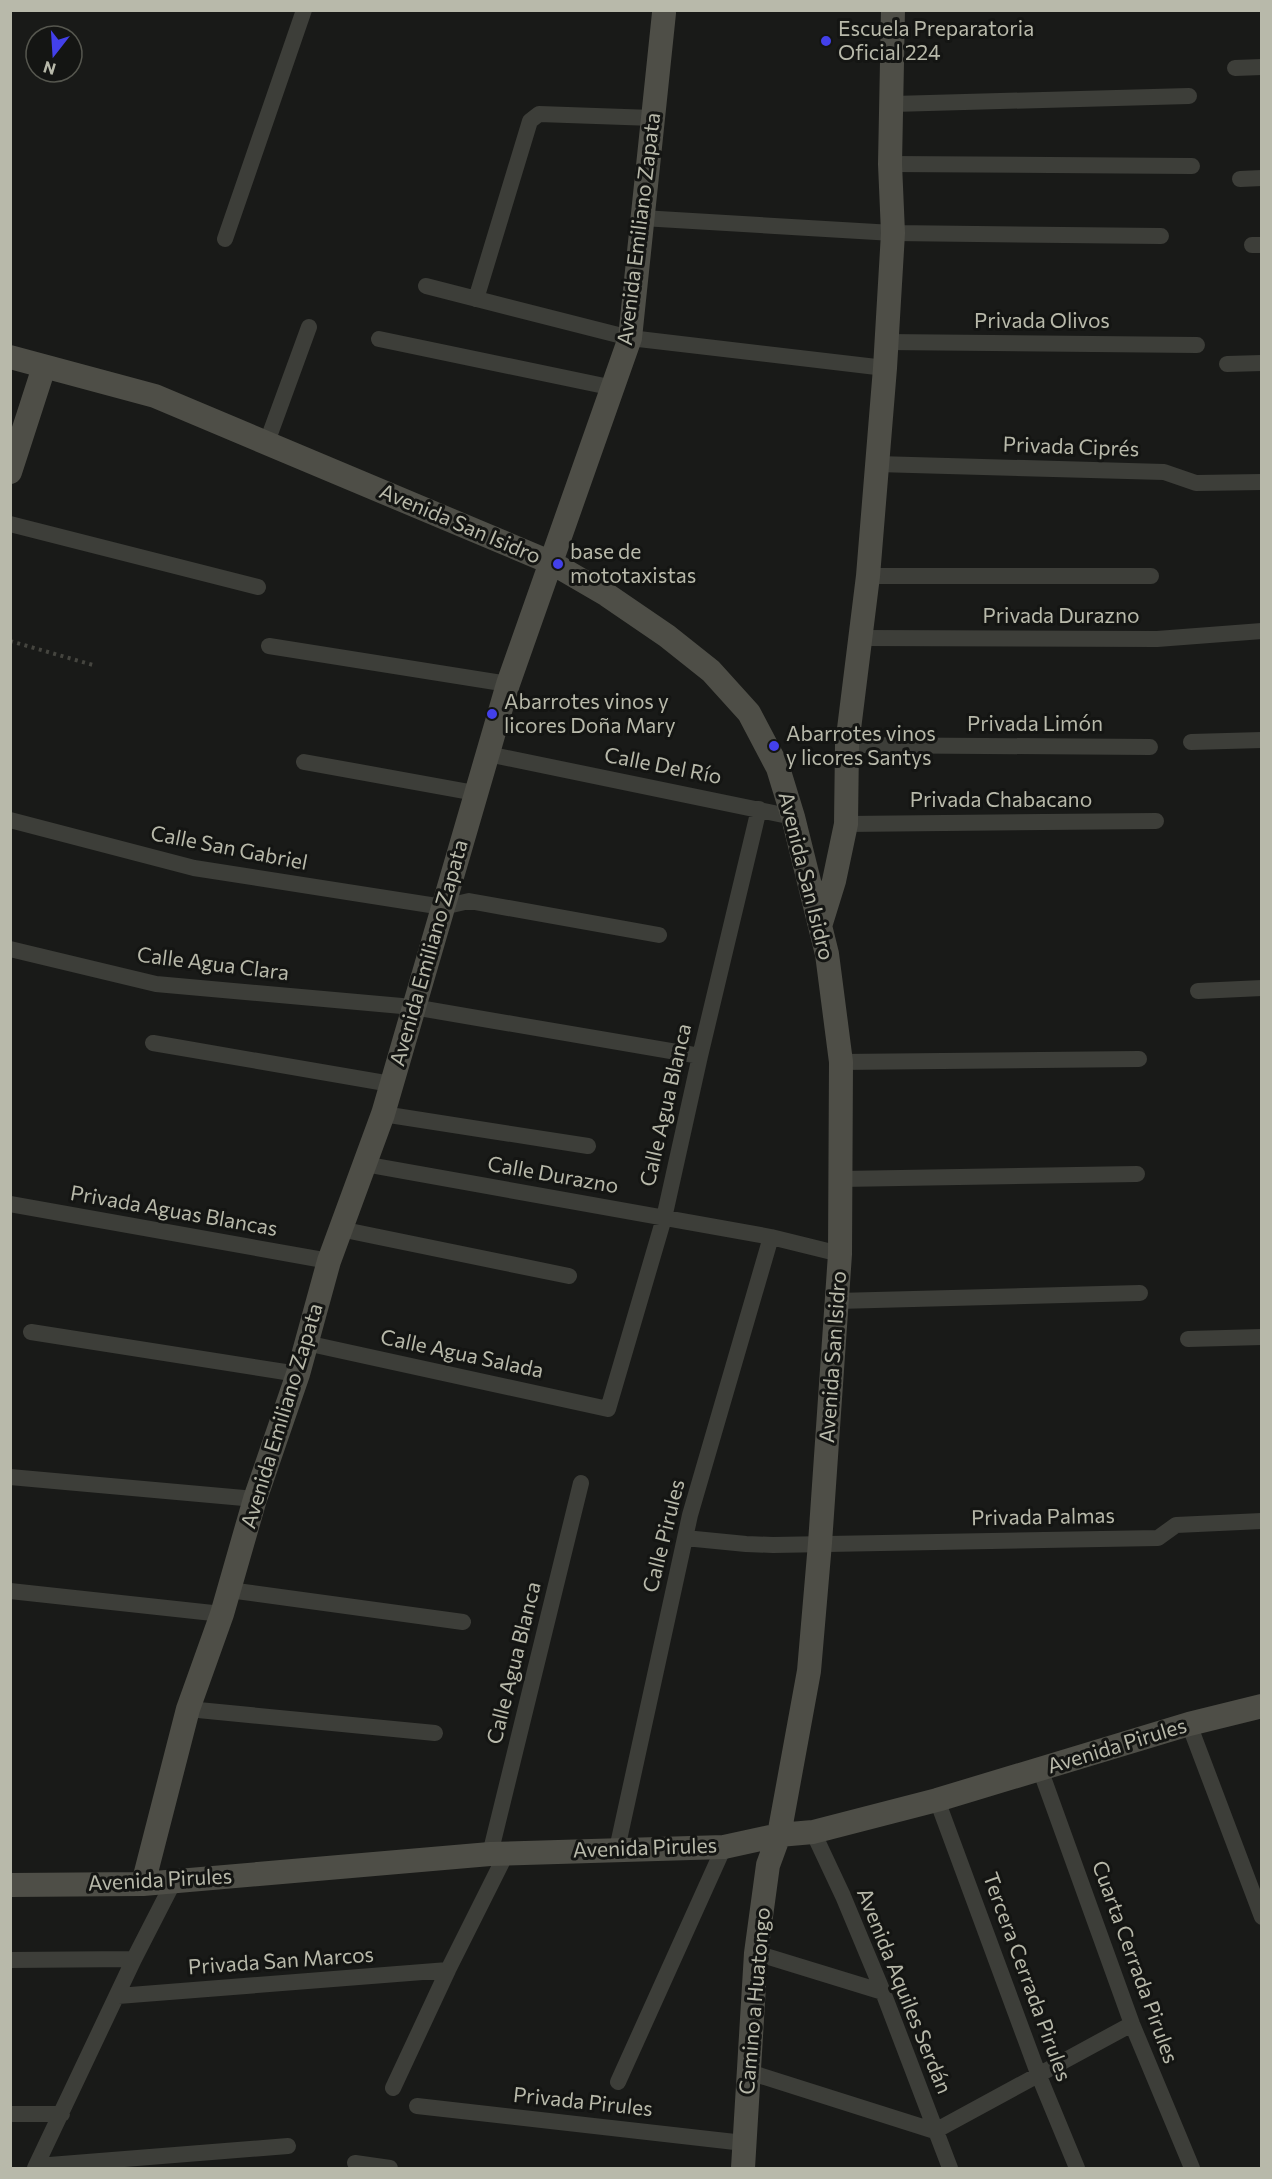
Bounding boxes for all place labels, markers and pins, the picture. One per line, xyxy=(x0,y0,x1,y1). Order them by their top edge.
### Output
place label: Escuela Preparatoria Oficial 224 xyxy=(838,15,1034,64)
marker: Escuela Preparatoria Oficial 224 xyxy=(819,34,833,48)
place label: base de mototaxistas xyxy=(570,538,696,587)
marker: base de mototaxistas xyxy=(551,557,565,571)
place label: Abarrotes vinos y licores Doña Mary xyxy=(504,688,676,737)
marker: Abarrotes vinos y licores Doña Mary xyxy=(485,707,499,721)
place label: Abarrotes vinos y licores Santys xyxy=(786,720,936,769)
marker: Abarrotes vinos y licores Santys xyxy=(767,739,781,753)

